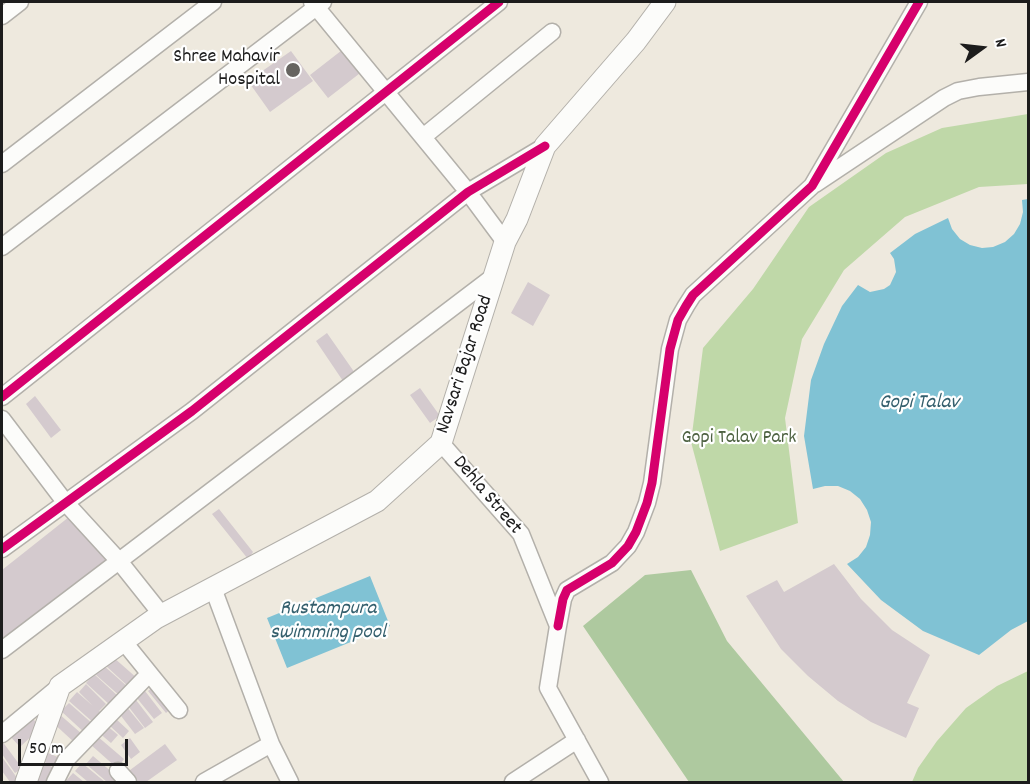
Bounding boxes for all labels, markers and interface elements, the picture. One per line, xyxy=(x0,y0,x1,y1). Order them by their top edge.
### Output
north arrow xyxy=(952,18,1012,78)
text: N xyxy=(988,36,1012,50)
place label: Shree Mahavir Hospital xyxy=(173,46,280,93)
marker: Shree Mahavir Hospital xyxy=(284,61,302,79)
street label: Navsari Bajar Road xyxy=(432,293,500,437)
water label: Gopi Talav xyxy=(879,391,959,417)
park label: Gopi Talav Park xyxy=(682,427,796,451)
street label: Dehla Street xyxy=(446,452,526,540)
water label: Rustampura swimming pool xyxy=(270,597,386,647)
scale bar xyxy=(21,727,130,765)
text: 50 m xyxy=(29,737,64,762)

